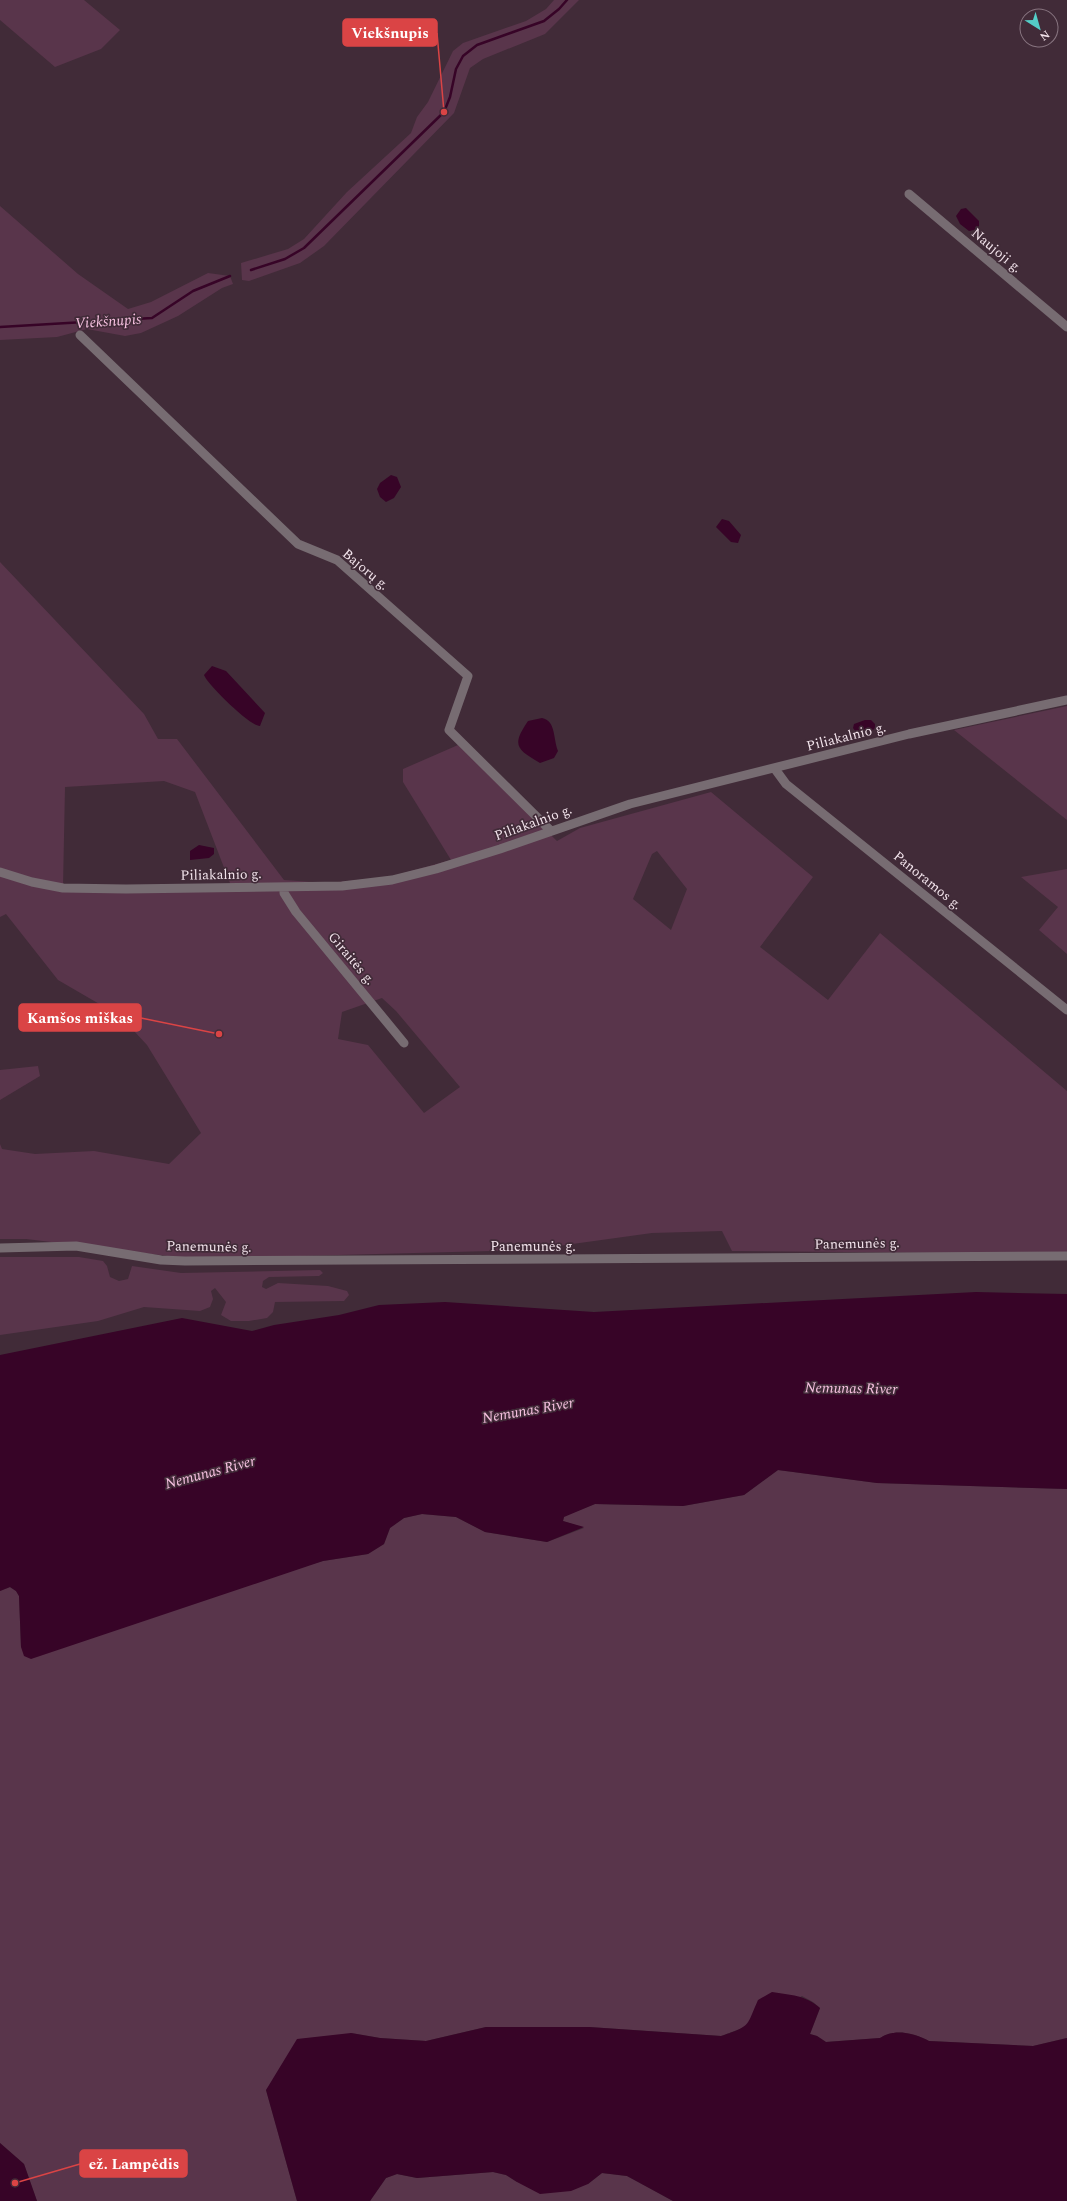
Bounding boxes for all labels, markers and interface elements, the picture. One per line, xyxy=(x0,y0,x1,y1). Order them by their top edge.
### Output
north arrow xyxy=(1019,8,1059,48)
callout: Viekšnupis xyxy=(343,19,437,46)
text: Viekšnupis xyxy=(351,22,429,45)
text: N xyxy=(1036,26,1053,45)
street label: Naujoji g. xyxy=(967,223,1027,278)
water label: Viekšnupis xyxy=(74,308,143,335)
street label: Bajorų g. xyxy=(338,543,394,595)
street label: Piliakalnio g. xyxy=(804,716,888,756)
street label: Piliakalnio g. xyxy=(491,799,575,846)
street label: Panoramos g. xyxy=(889,846,967,915)
street label: Piliakalnio g. xyxy=(180,863,262,886)
street label: Giraitės g. xyxy=(323,927,380,990)
callout: Kamšos miškas xyxy=(19,1004,141,1031)
text: Kamšos miškas xyxy=(27,1007,133,1030)
street label: Panemunės g. xyxy=(814,1232,900,1255)
street label: Panemunės g. xyxy=(166,1235,252,1258)
street label: Panemunės g. xyxy=(490,1236,576,1257)
water label: Nemunas River xyxy=(804,1376,899,1401)
water label: Nemunas River xyxy=(480,1391,577,1430)
water label: Nemunas River xyxy=(162,1449,259,1496)
callout: ež. Lampėdis xyxy=(80,2150,187,2177)
text: ež. Lampėdis xyxy=(89,2153,179,2176)

